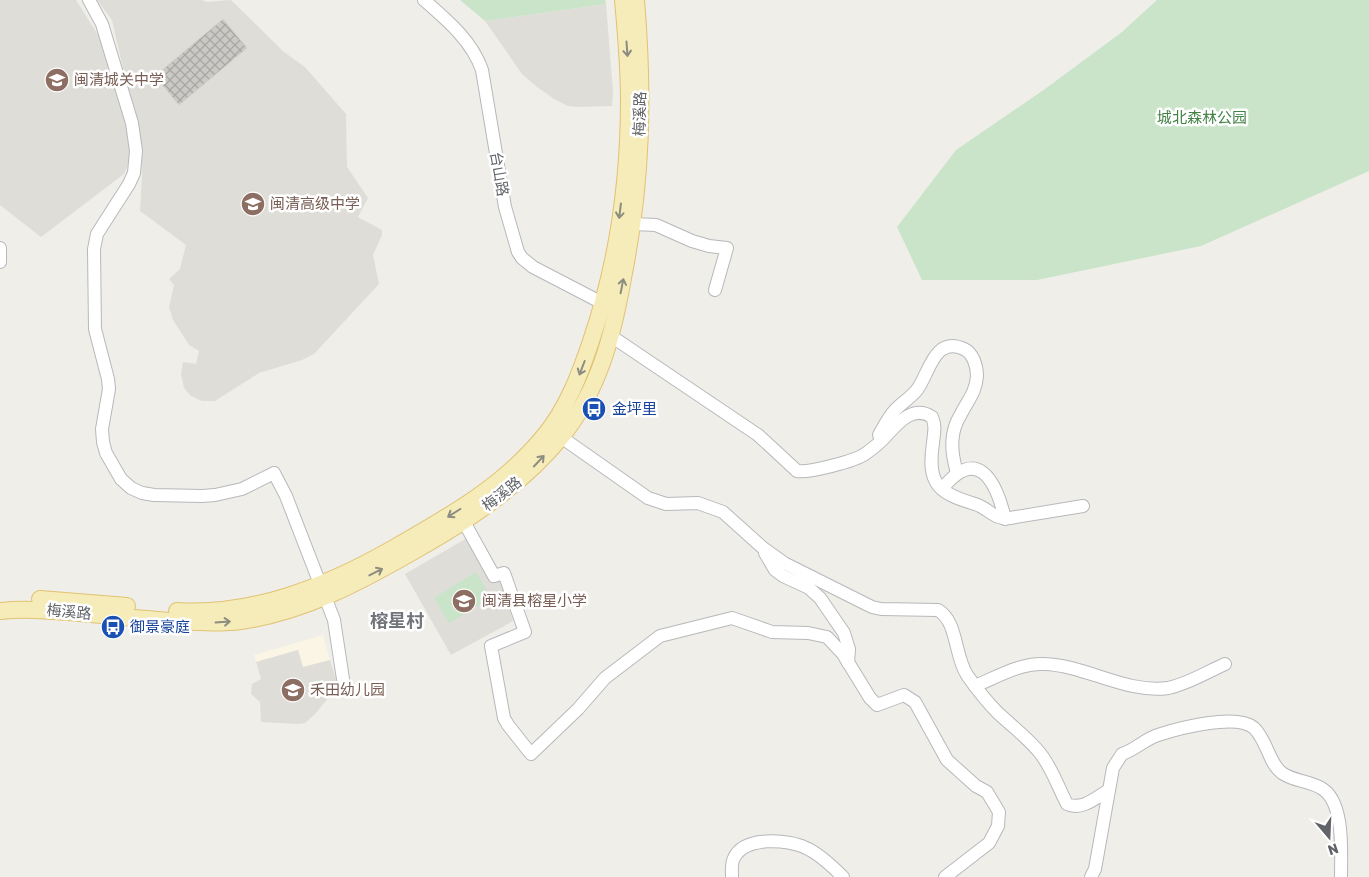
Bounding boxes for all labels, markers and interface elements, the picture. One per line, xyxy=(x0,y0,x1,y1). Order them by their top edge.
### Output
one-way arrow xyxy=(623,40,632,56)
school or university icon: 闽清城关中学 xyxy=(44,67,70,93)
place label: 闽清城关中学 xyxy=(74,71,164,89)
street label: 梅溪路 xyxy=(631,91,649,137)
park label: 城北森林公园 xyxy=(1157,109,1247,127)
street label: 台山路 xyxy=(486,150,512,198)
school or university icon: 闽清高级中学 xyxy=(240,191,266,217)
place label: 闽清高级中学 xyxy=(270,195,360,213)
one-way arrow xyxy=(615,202,625,218)
one-way arrow xyxy=(618,279,627,295)
one-way arrow xyxy=(577,360,586,375)
bus stop icon: 金坪里 xyxy=(581,396,607,422)
place label: 金坪里 xyxy=(612,400,657,418)
one-way arrow xyxy=(533,455,545,468)
street label: 梅溪路 xyxy=(479,473,525,515)
one-way arrow xyxy=(448,509,462,519)
one-way arrow xyxy=(368,567,383,576)
school or university icon: 闽清县榕星小学 xyxy=(451,588,477,614)
place label: 闽清县榕星小学 xyxy=(482,592,587,610)
street label: 梅溪路 xyxy=(46,601,92,623)
district label: 榕星村 xyxy=(370,610,424,632)
bus stop icon: 御景豪庭 xyxy=(100,614,126,640)
place label: 御景豪庭 xyxy=(130,618,190,636)
one-way arrow xyxy=(215,618,231,627)
school or university icon: 禾田幼儿园 xyxy=(280,677,306,703)
place label: 禾田幼儿园 xyxy=(310,681,385,699)
north arrow xyxy=(1304,812,1354,862)
text: N xyxy=(1326,839,1341,858)

